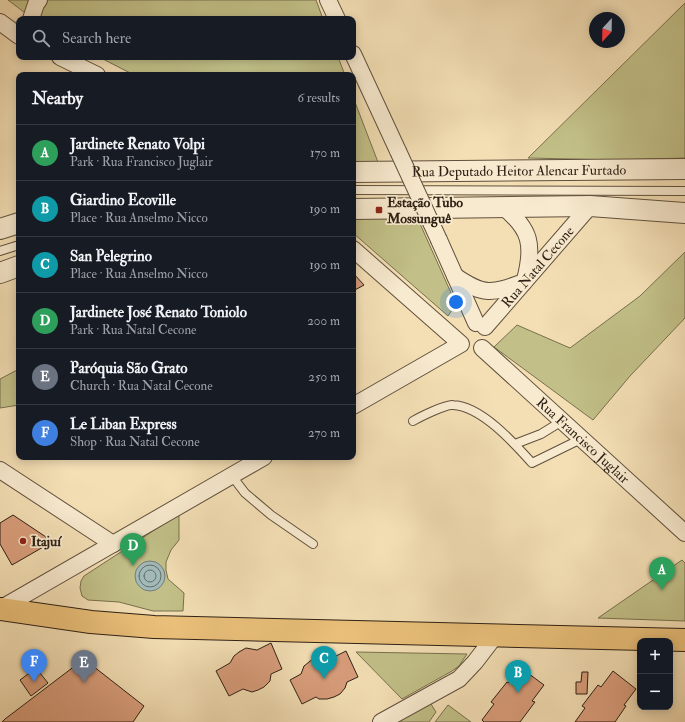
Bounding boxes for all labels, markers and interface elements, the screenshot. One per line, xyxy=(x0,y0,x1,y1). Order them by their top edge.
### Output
north arrow xyxy=(589,12,625,48)
search box xyxy=(16,16,356,60)
icon: search xyxy=(30,27,52,49)
text: Search here xyxy=(62,29,131,48)
text: Nearby xyxy=(32,88,83,109)
text: 6 results xyxy=(297,90,340,106)
text: Jardinete Renato Volpi xyxy=(70,135,205,154)
text: A xyxy=(41,145,49,161)
text: 170 m xyxy=(310,145,340,161)
text: Park · Rua Francisco Juglair xyxy=(70,154,213,170)
street label: Rua Deputado Heitor Alencar Furtado xyxy=(412,162,627,181)
text: Giardino Ecoville xyxy=(70,191,176,210)
place label: Estação Tubo Mossunguê xyxy=(386,194,463,228)
text: B xyxy=(41,201,49,217)
text: 190 m xyxy=(309,201,340,217)
marker: Estação Tubo Mossunguê xyxy=(374,205,384,215)
text: Place · Rua Anselmo Nicco xyxy=(70,210,208,226)
street label: Rua Natal Cecone xyxy=(498,223,578,311)
text: San Pelegrino xyxy=(70,247,152,266)
text: C xyxy=(40,257,50,273)
text: 190 m xyxy=(309,257,340,273)
text: Place · Rua Anselmo Nicco xyxy=(70,266,208,282)
your location xyxy=(446,292,466,312)
text: Jardinete José Renato Toniolo xyxy=(70,303,247,322)
text: D xyxy=(40,313,50,329)
text: 200 m xyxy=(307,313,340,329)
text: Park · Rua Natal Cecone xyxy=(70,322,197,338)
text: Paróquia São Grato xyxy=(70,359,188,378)
text: E xyxy=(40,369,50,385)
text: 250 m xyxy=(308,369,340,385)
text: Church · Rua Natal Cecone xyxy=(70,378,213,394)
street label: Rua Francisco Juglair xyxy=(533,394,634,488)
text: Le Liban Express xyxy=(70,415,177,434)
text: F xyxy=(41,425,49,441)
text: 270 m xyxy=(308,425,340,441)
text: Shop · Rua Natal Cecone xyxy=(70,434,200,450)
place label: Itajuí xyxy=(31,533,62,550)
pin: D xyxy=(120,533,146,566)
marker: Itajuí xyxy=(18,536,28,546)
pin: A xyxy=(649,557,675,590)
map controls xyxy=(637,638,673,710)
button: + xyxy=(637,638,673,674)
pin: C xyxy=(311,646,337,679)
pin: F xyxy=(21,649,47,682)
pin: E xyxy=(71,650,97,683)
pin: B xyxy=(505,660,531,693)
button: − xyxy=(637,674,673,710)

